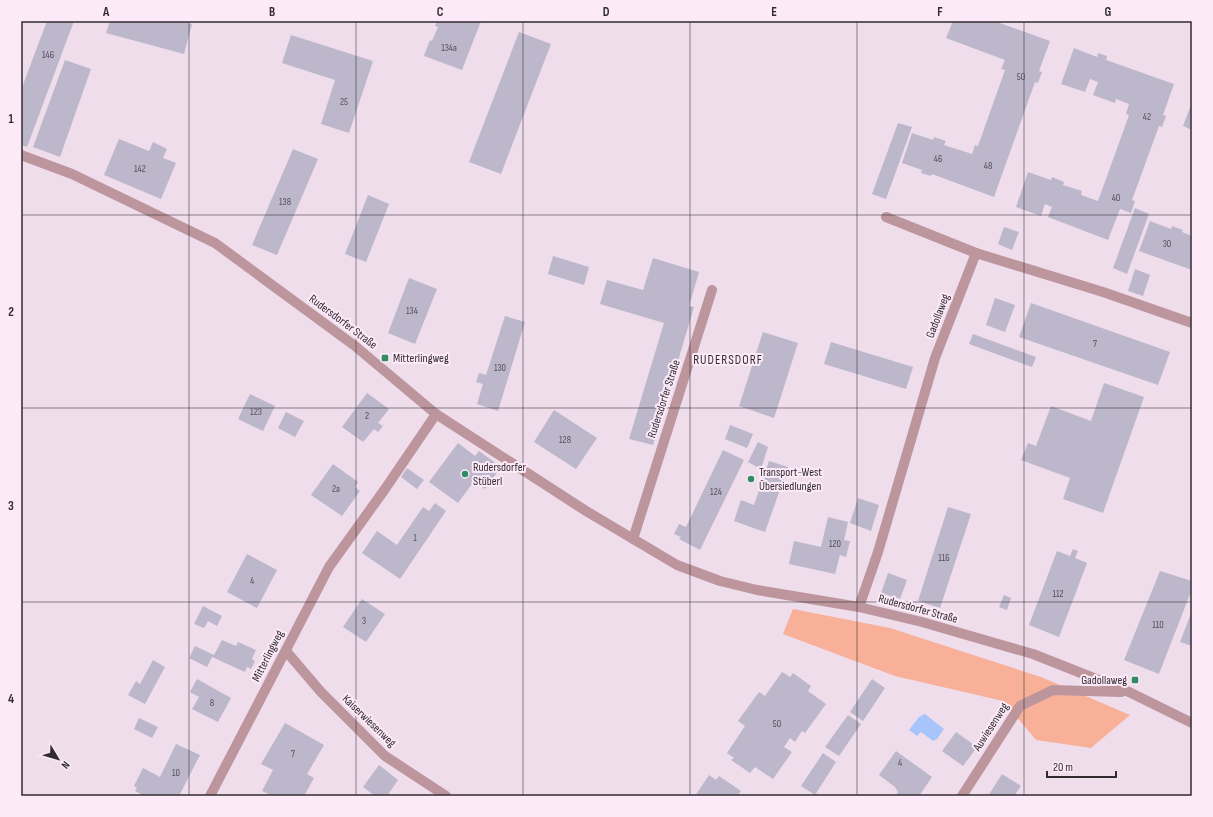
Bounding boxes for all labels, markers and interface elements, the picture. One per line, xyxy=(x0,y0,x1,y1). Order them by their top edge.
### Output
text: A xyxy=(102,4,110,20)
text: B xyxy=(269,4,275,20)
text: C xyxy=(437,4,444,20)
text: D xyxy=(603,4,610,20)
text: E xyxy=(771,4,777,20)
text: F xyxy=(937,4,943,20)
text: G xyxy=(1105,4,1112,20)
house number: 134a xyxy=(441,42,457,54)
house number: 146 xyxy=(42,49,54,61)
house number: 50 xyxy=(1017,71,1025,83)
house number: 25 xyxy=(340,96,348,108)
text: 1 xyxy=(8,111,14,127)
house number: 42 xyxy=(1143,111,1151,123)
house number: 46 xyxy=(934,153,942,165)
house number: 48 xyxy=(984,160,992,172)
house number: 142 xyxy=(134,163,146,175)
house number: 40 xyxy=(1112,192,1120,204)
house number: 138 xyxy=(279,196,291,208)
house number: 30 xyxy=(1163,238,1171,250)
street label: Rudersdorfer Straße xyxy=(306,291,380,353)
street label: Gadollaweg xyxy=(923,292,953,340)
text: 2 xyxy=(8,304,14,320)
house number: 134 xyxy=(406,305,418,317)
house number: 7 xyxy=(1093,338,1097,350)
place label: Mitterlingweg xyxy=(393,351,449,366)
district label: RUDERSDORF xyxy=(693,352,763,368)
marker: Mitterlingweg xyxy=(380,353,390,363)
street label: Rudersdorfer Straße xyxy=(644,358,684,440)
house number: 130 xyxy=(494,362,506,374)
house number: 123 xyxy=(250,406,262,418)
house number: 2 xyxy=(365,410,369,422)
house number: 128 xyxy=(559,434,571,446)
place label: Rudersdorfer Stüberl xyxy=(473,460,527,489)
place label: Transport-West Übersiedlungen xyxy=(759,465,822,494)
marker: Rudersdorfer Stüberl xyxy=(460,469,470,479)
marker: Transport-West Übersiedlungen xyxy=(746,474,756,484)
house number: 2a xyxy=(332,483,340,495)
house number: 124 xyxy=(710,486,722,498)
text: 3 xyxy=(8,498,14,514)
house number: 1 xyxy=(413,532,417,544)
house number: 120 xyxy=(829,538,841,550)
house number: 116 xyxy=(938,552,950,564)
house number: 4 xyxy=(250,575,254,587)
house number: 112 xyxy=(1052,588,1064,600)
street label: Rudersdorfer Straße xyxy=(877,591,959,627)
house number: 3 xyxy=(362,615,366,627)
house number: 110 xyxy=(1152,619,1164,631)
street label: Mitterlingweg xyxy=(249,628,287,684)
place label: Gadollaweg xyxy=(1081,673,1127,688)
marker: Gadollaweg xyxy=(1130,675,1140,685)
text: 4 xyxy=(8,691,14,707)
street label: Kaiserwiesenweg xyxy=(339,692,399,751)
house number: 8 xyxy=(210,697,214,709)
street label: Auwiesenweg xyxy=(969,700,1012,755)
house number: 50 xyxy=(773,718,781,730)
north arrow xyxy=(38,739,78,779)
house number: 7 xyxy=(291,748,295,760)
scale bar xyxy=(1047,753,1116,779)
house number: 4 xyxy=(898,757,902,769)
text: N xyxy=(58,759,72,771)
text: 20 m xyxy=(1053,760,1073,775)
house number: 10 xyxy=(172,767,180,779)

